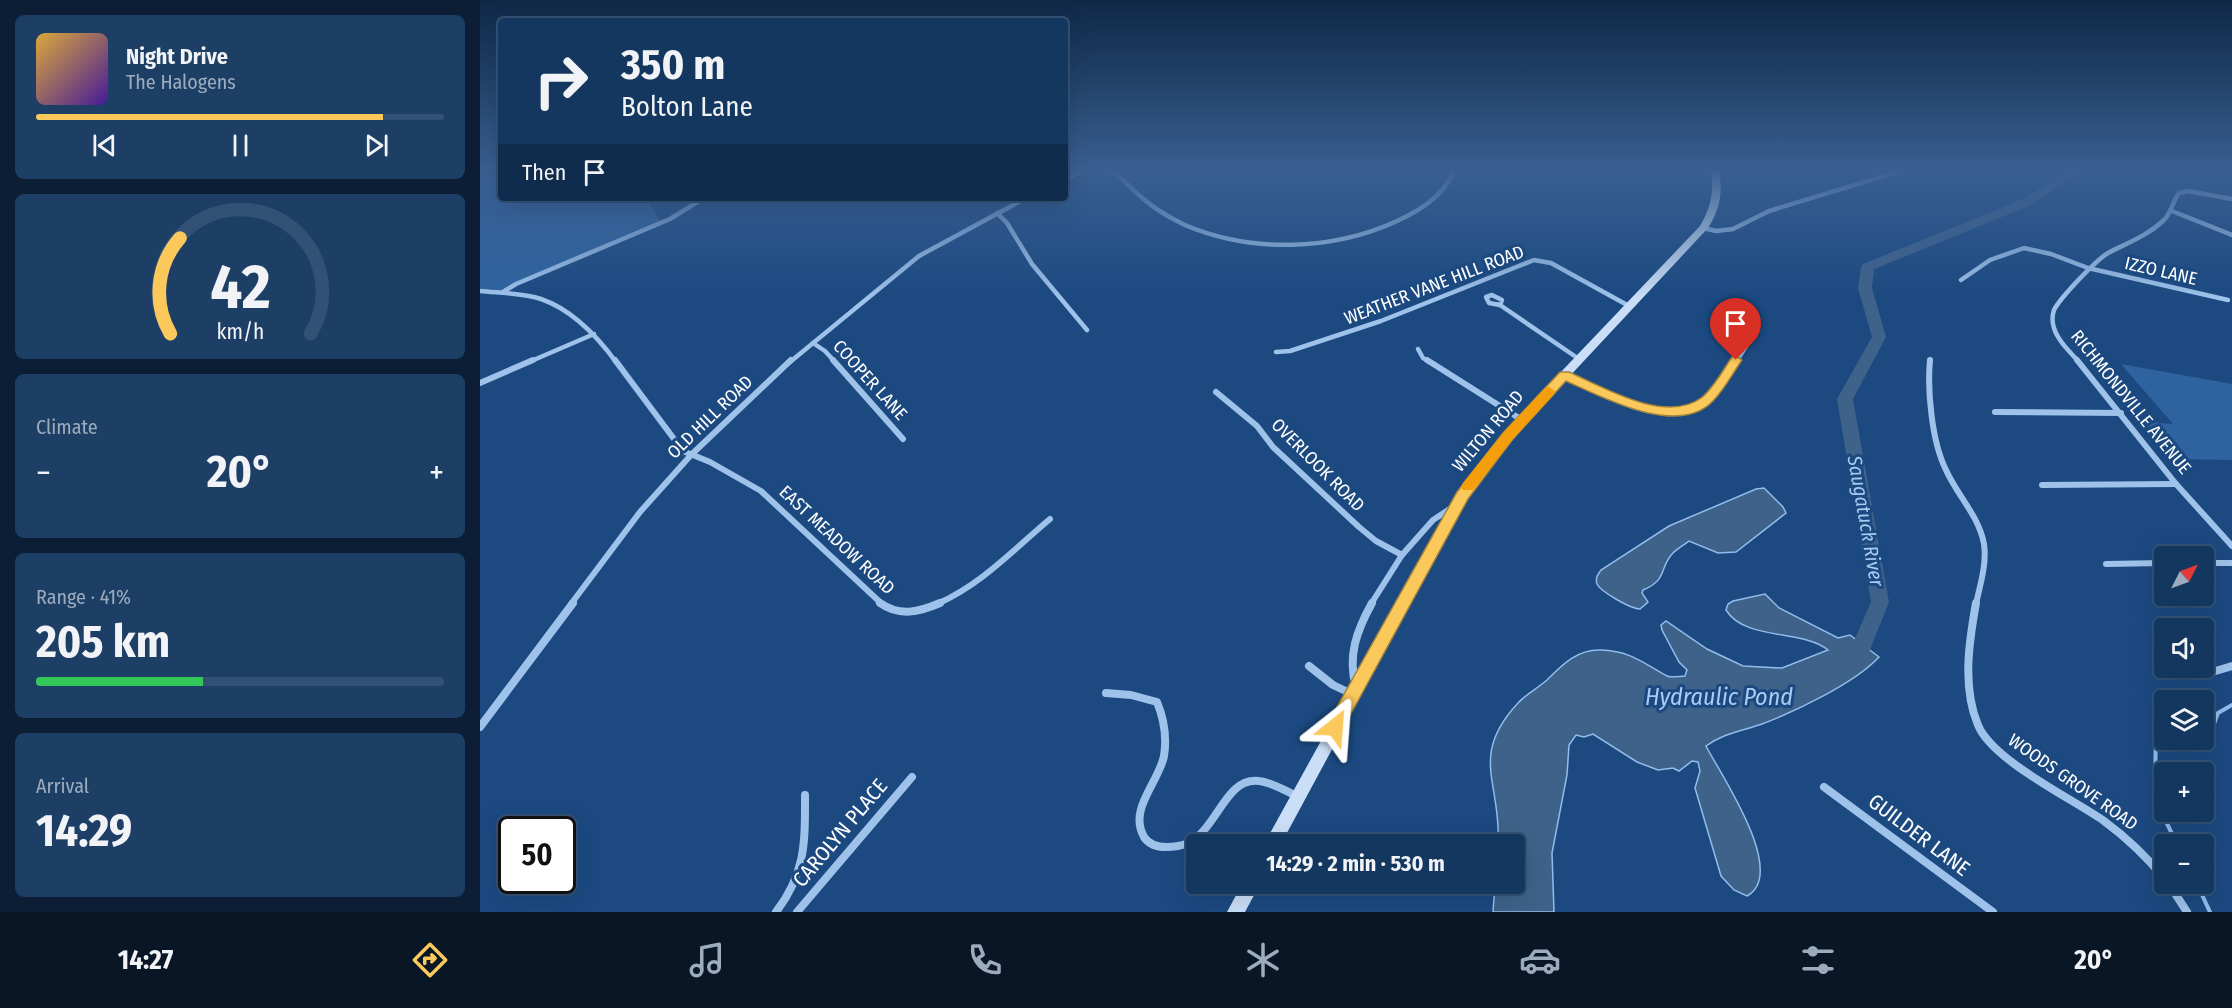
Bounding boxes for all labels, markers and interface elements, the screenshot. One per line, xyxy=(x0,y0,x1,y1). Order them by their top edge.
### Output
text: 350 m xyxy=(621,40,725,90)
icon: right xyxy=(522,42,600,120)
text: Night Drive xyxy=(126,43,228,70)
text: The Halogens xyxy=(126,70,236,94)
text: Bolton Lane xyxy=(621,91,753,123)
icon: previous xyxy=(88,129,121,162)
icon: pause xyxy=(224,129,257,162)
icon: next xyxy=(360,129,393,162)
icon: arrive xyxy=(578,156,611,189)
text: Then xyxy=(522,159,566,186)
street label: WEATHER VANE HILL ROAD xyxy=(1341,241,1527,329)
text: 42 xyxy=(210,250,270,325)
street label: IZZO LANE xyxy=(2123,252,2199,290)
pin xyxy=(1710,298,1761,360)
icon: arrive xyxy=(1719,307,1752,340)
text: km/h xyxy=(216,319,264,345)
street label: RICHMONDVILLE AVENUE xyxy=(2066,325,2196,479)
street label: COOPER LANE xyxy=(828,335,912,425)
street label: OLD HILL ROAD xyxy=(663,371,757,463)
street label: WILTON ROAD xyxy=(1448,386,1528,476)
street label: OVERLOOK ROAD xyxy=(1267,414,1369,516)
text: Climate xyxy=(36,415,98,439)
text: 20° xyxy=(207,445,273,499)
text: − xyxy=(36,453,51,493)
text: + xyxy=(429,453,444,493)
water label: Saugatuck River xyxy=(1843,453,1889,589)
street label: EAST MEADOW ROAD xyxy=(775,481,899,599)
north arrow xyxy=(2154,546,2214,606)
map controls xyxy=(2154,546,2214,894)
text: Range · 41% xyxy=(36,585,131,609)
text: 205 km xyxy=(36,615,170,669)
button: sound xyxy=(2154,618,2214,678)
water label: Hydraulic Pond xyxy=(1645,683,1793,711)
button: layers xyxy=(2154,690,2214,750)
position arrow xyxy=(1303,695,1367,759)
street label: WOODS GROVE ROAD xyxy=(2004,729,2142,835)
button: + xyxy=(2154,762,2214,822)
street label: CAROLYN PLACE xyxy=(787,773,893,892)
text: Arrival xyxy=(36,774,89,798)
street label: GUILDER LANE xyxy=(1863,788,1975,882)
text: 14:29 xyxy=(36,804,132,858)
speed limit sign: 50 xyxy=(498,816,576,894)
button: − xyxy=(2154,834,2214,894)
text: 14:29 · 2 min · 530 m xyxy=(1266,850,1445,877)
icon: directions xyxy=(409,939,451,981)
icon: music xyxy=(686,939,728,981)
icon: phone xyxy=(964,939,1006,981)
icon: climate xyxy=(1242,939,1284,981)
icon: car xyxy=(1519,939,1561,981)
icon: filters xyxy=(1797,939,1839,981)
text: 14:27 xyxy=(118,944,173,976)
text: 20° xyxy=(2074,944,2114,976)

